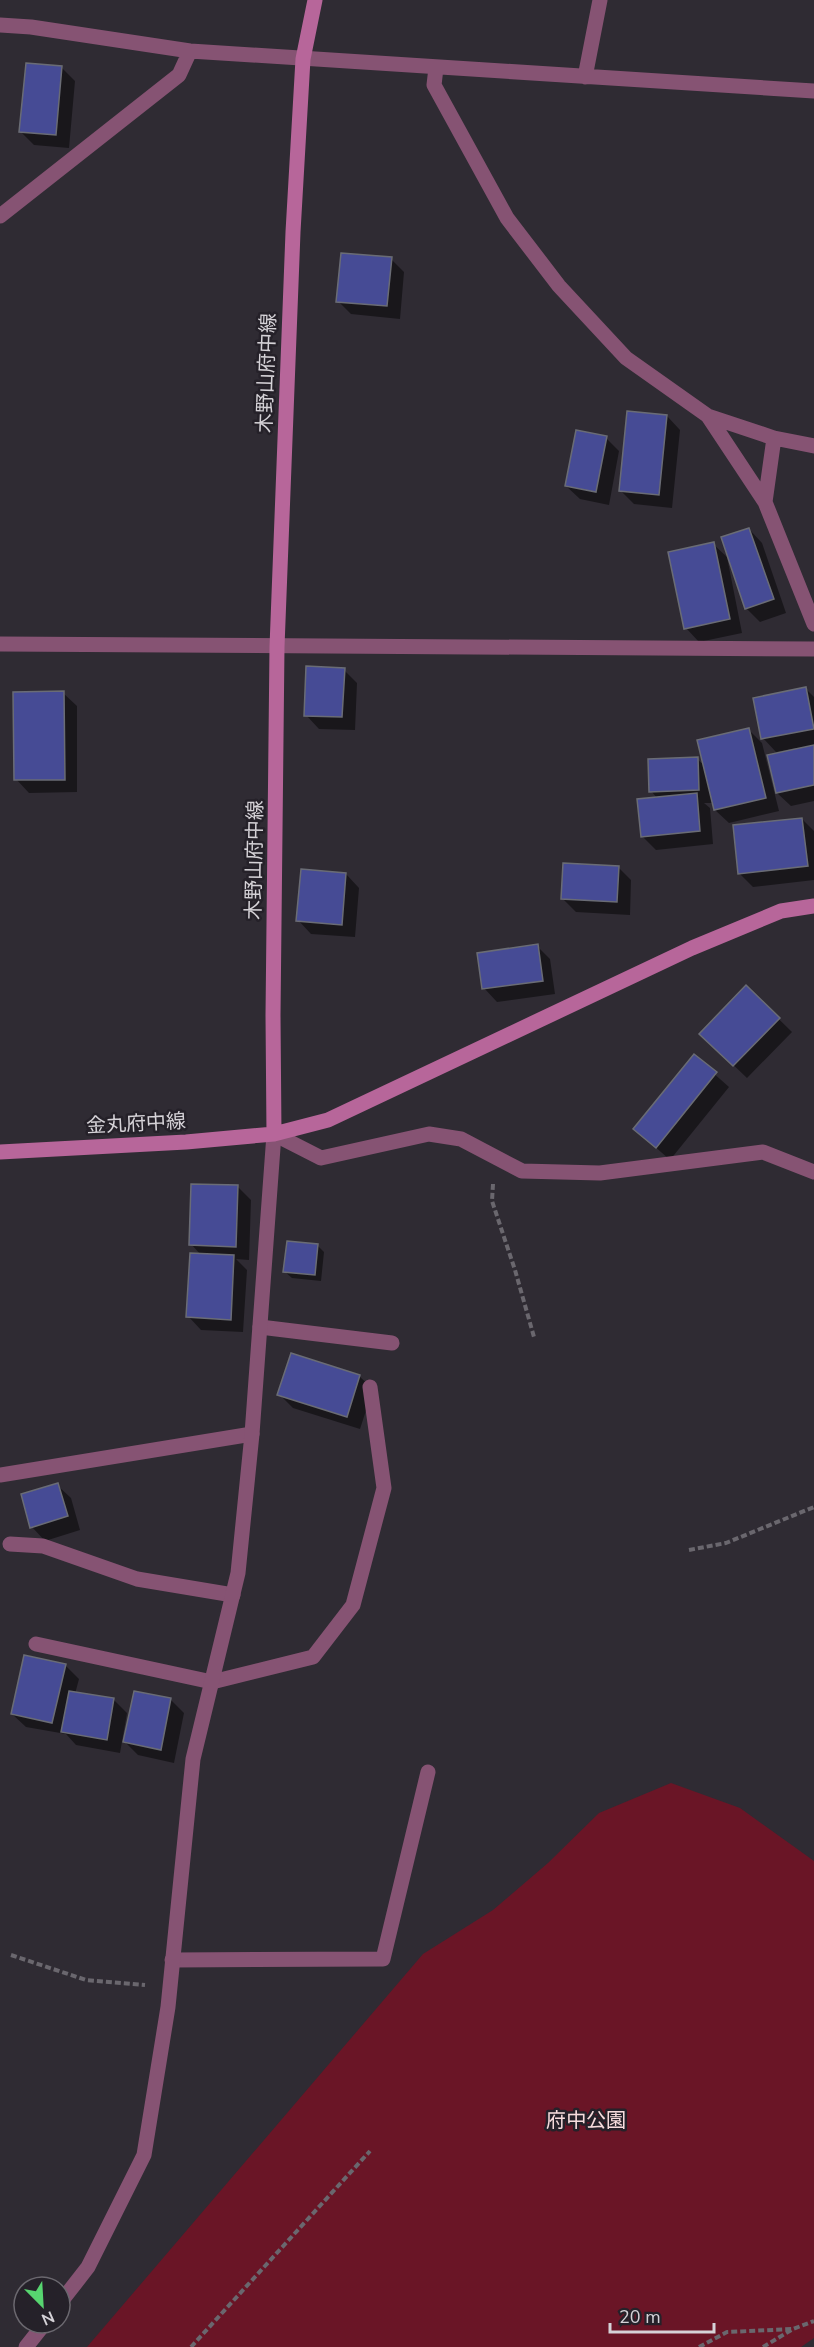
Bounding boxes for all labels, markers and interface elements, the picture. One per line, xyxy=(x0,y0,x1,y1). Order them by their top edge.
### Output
street label: 木野山府中線 xyxy=(251,313,282,433)
street label: 木野山府中線 xyxy=(240,800,269,920)
street label: 金丸府中線 xyxy=(85,1107,187,1140)
park label: 府中公園 xyxy=(546,2107,626,2134)
north arrow xyxy=(12,2275,72,2335)
scale bar xyxy=(610,2296,714,2334)
text: N xyxy=(38,2305,58,2330)
text: 20 m xyxy=(619,2305,661,2329)

